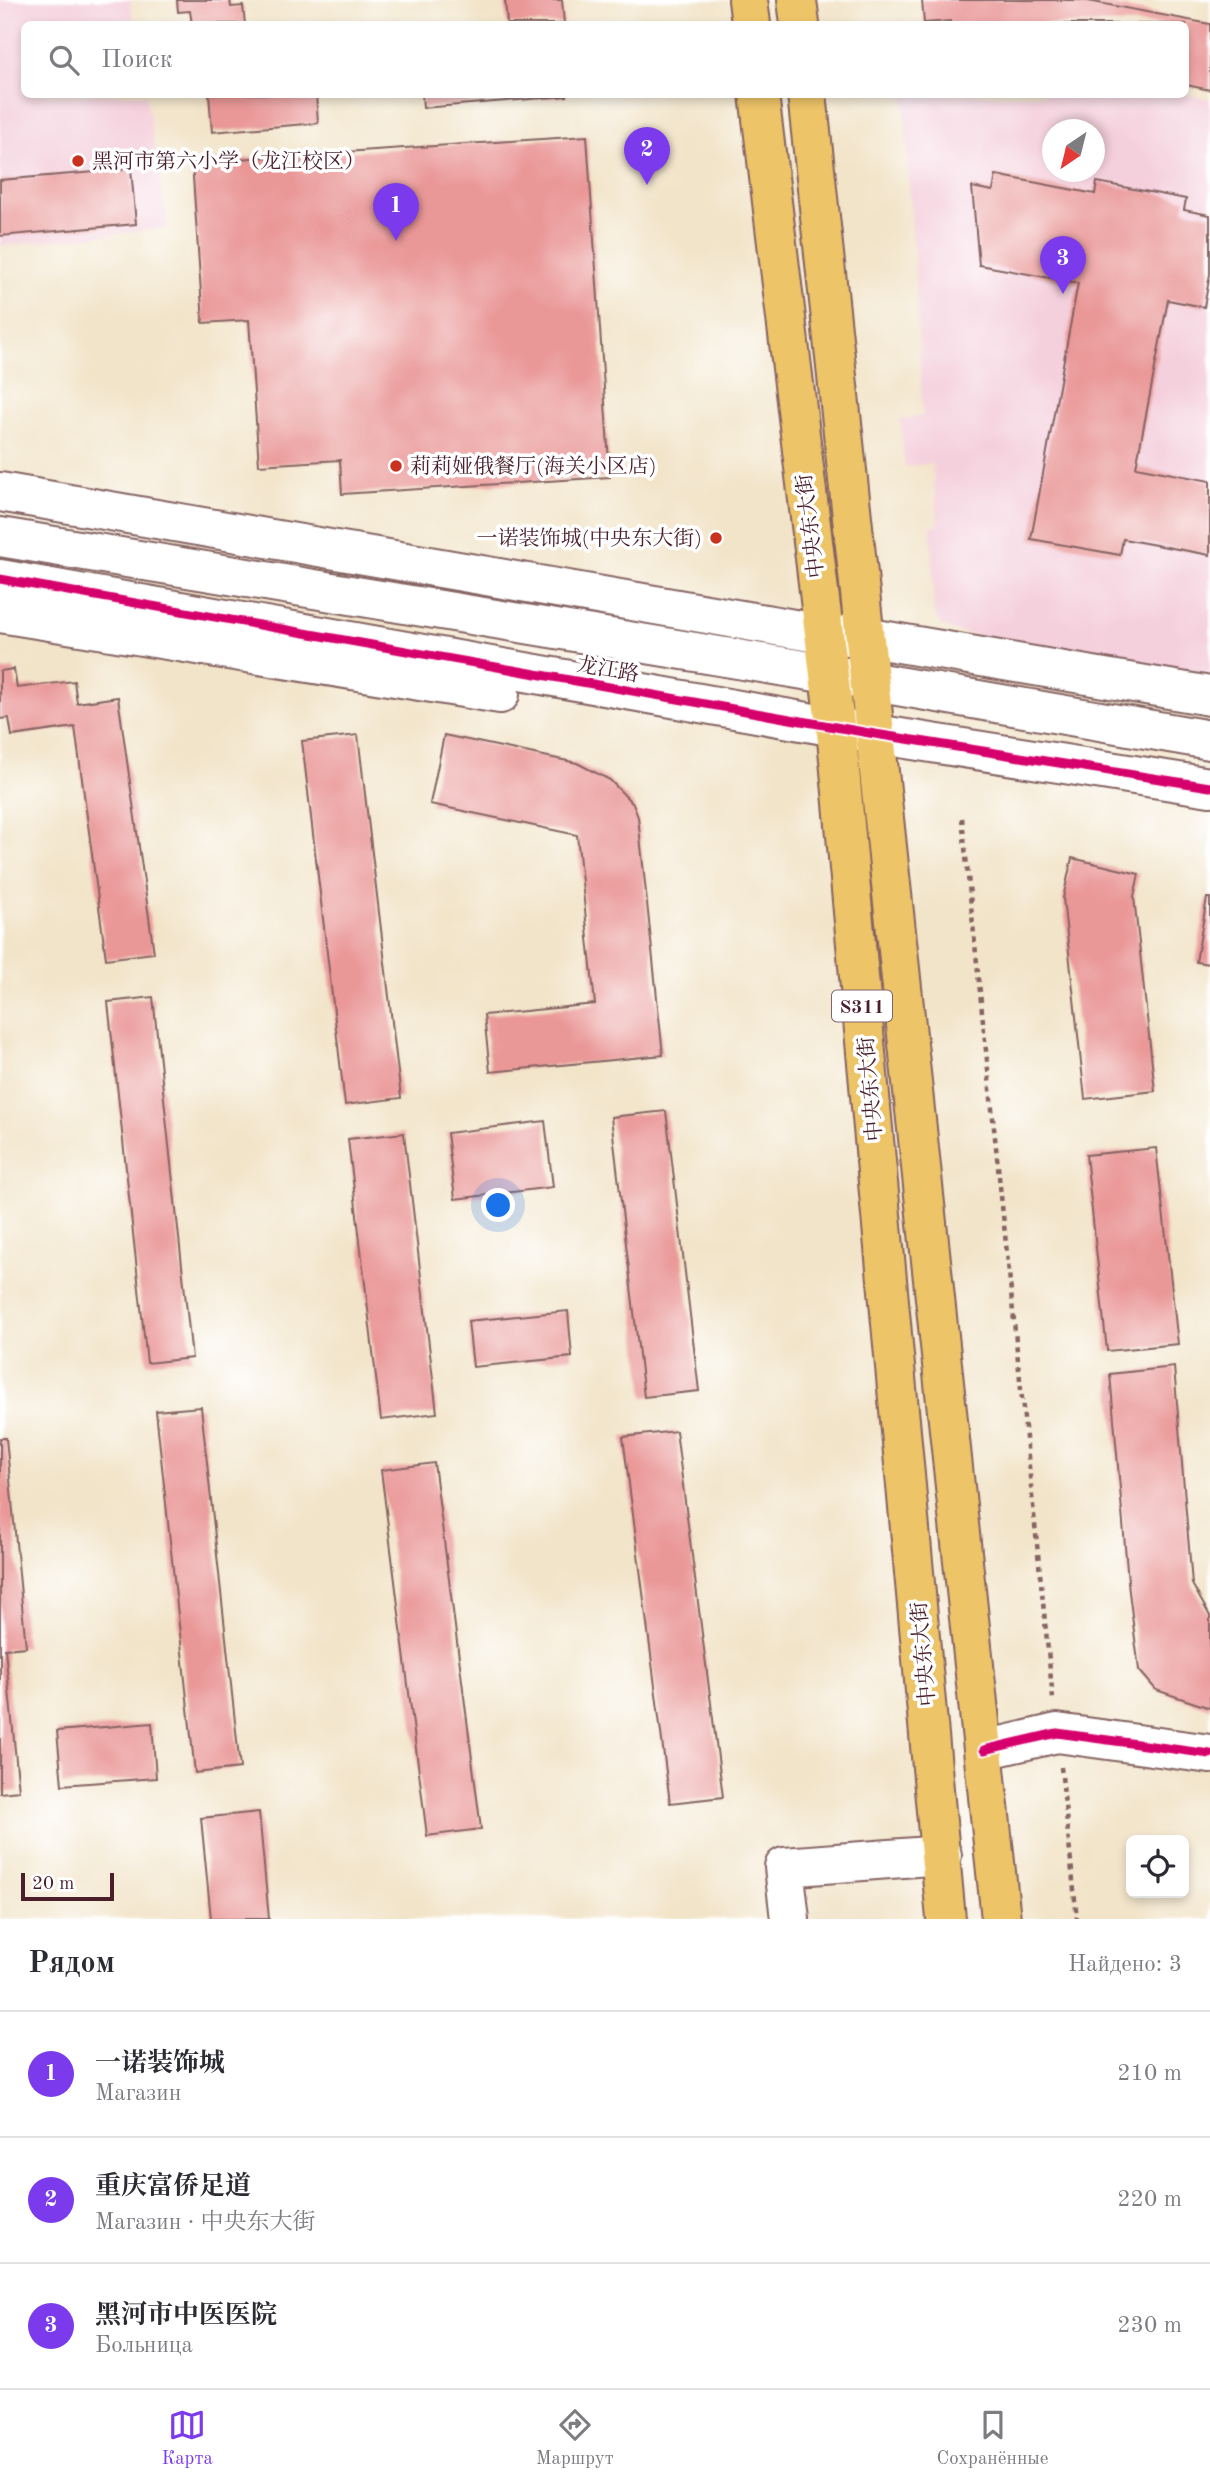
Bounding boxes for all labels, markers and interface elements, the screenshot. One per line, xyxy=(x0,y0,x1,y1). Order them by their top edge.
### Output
search box xyxy=(21,21,1189,98)
icon: search xyxy=(45,41,83,79)
text: Поиск xyxy=(101,47,173,73)
north arrow xyxy=(1042,119,1105,182)
pin: 2 xyxy=(624,127,670,185)
place label: 黑河市第六小学（龙江校区） xyxy=(92,150,365,173)
marker: 黑河市第六小学（龙江校区） xyxy=(70,153,86,169)
pin: 1 xyxy=(373,183,419,241)
pin: 3 xyxy=(1040,236,1086,294)
place label: 莉莉娅俄餐厅(海关小区店) xyxy=(410,455,657,478)
marker: 莉莉娅俄餐厅(海关小区店) xyxy=(388,458,404,474)
street label: 中央东大街 xyxy=(793,472,828,579)
place label: 一诺装饰城(中央东大街) xyxy=(476,527,702,550)
marker: 一诺装饰城(中央东大街) xyxy=(708,530,724,546)
street label: 龙江路 xyxy=(575,653,641,686)
road number: S311 xyxy=(832,990,892,1022)
street label: 中央东大街 xyxy=(854,1036,887,1142)
your location xyxy=(481,1188,515,1222)
street label: 中央东大街 xyxy=(907,1601,940,1707)
map controls xyxy=(1126,1835,1189,1898)
button: locate xyxy=(1126,1835,1189,1898)
scale bar xyxy=(21,1870,114,1902)
text: 20 m xyxy=(32,1875,74,1894)
text: Рядом xyxy=(28,1949,115,1979)
text: Найдено: 3 xyxy=(1068,1953,1182,1976)
text: 一诺装饰城 xyxy=(95,2051,225,2077)
text: 1 xyxy=(44,2062,58,2085)
text: 210 m xyxy=(1117,2062,1182,2085)
text: Магазин xyxy=(95,2082,181,2105)
text: 重庆富侨足道 xyxy=(95,2174,251,2200)
text: 2 xyxy=(44,2188,58,2211)
text: 220 m xyxy=(1117,2188,1182,2211)
text: Магазин · 中央东大街 xyxy=(95,2211,316,2234)
text: 黑河市中医医院 xyxy=(95,2303,277,2329)
text: 3 xyxy=(44,2314,58,2337)
text: 230 m xyxy=(1117,2314,1182,2337)
text: Больница xyxy=(95,2334,193,2357)
tab: Карта xyxy=(161,2406,213,2471)
tab: Маршрут xyxy=(536,2406,614,2471)
tab: Сохранённые xyxy=(937,2406,1049,2471)

